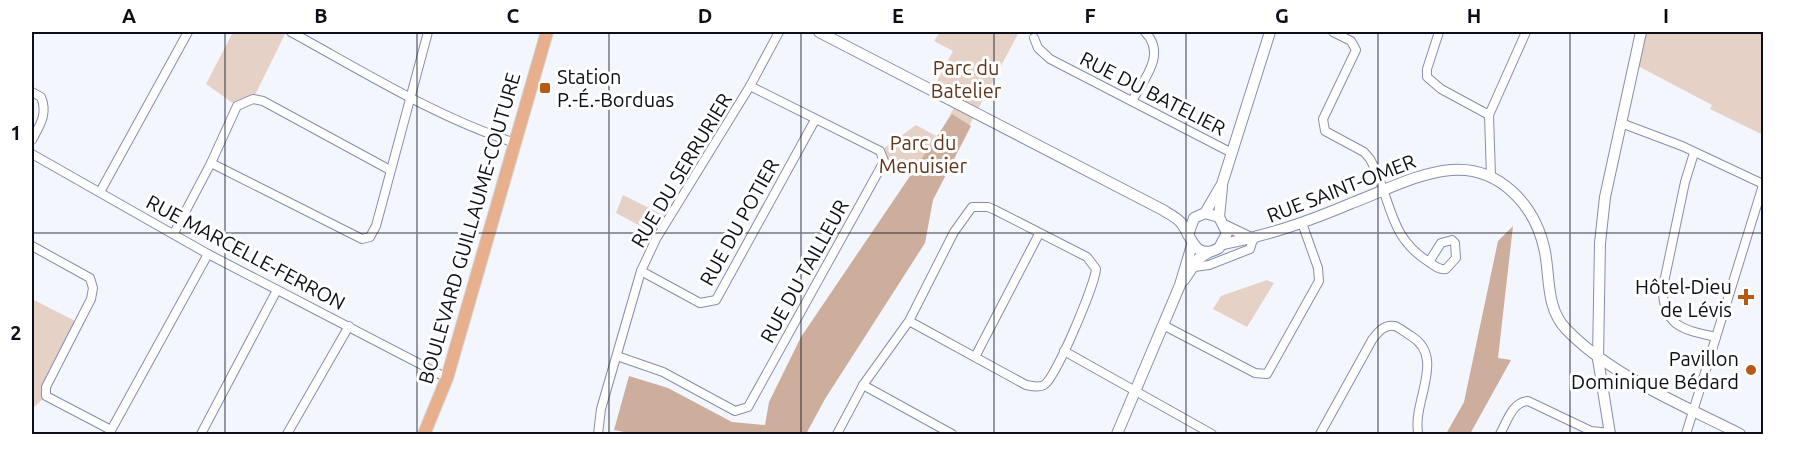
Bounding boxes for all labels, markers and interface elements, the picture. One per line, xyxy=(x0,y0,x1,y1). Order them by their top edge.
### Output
text: A xyxy=(122,4,136,27)
text: B xyxy=(314,4,328,27)
text: C xyxy=(507,4,520,27)
text: D xyxy=(698,4,712,27)
text: E xyxy=(892,4,904,27)
text: F xyxy=(1084,4,1096,27)
text: G xyxy=(1275,4,1289,27)
text: H xyxy=(1467,4,1481,27)
text: I xyxy=(1663,4,1669,27)
street label: RUE DU BATELIER xyxy=(1076,46,1230,140)
park label: Parc du Batelier xyxy=(931,56,1002,102)
place label: Station P.-É.-Borduas xyxy=(557,65,674,111)
street label: BOULEVARD GUILLAUME-COUTURE xyxy=(413,70,525,386)
marker: Station P.-É.-Borduas xyxy=(538,81,552,95)
street label: RUE DU SERRURIER xyxy=(626,89,736,251)
text: 1 xyxy=(10,121,22,144)
park label: Parc du Menuisier xyxy=(879,131,968,177)
street label: RUE SAINT-OMER xyxy=(1263,149,1419,227)
street label: RUE DU POTIER xyxy=(695,155,783,289)
street label: RUE MARCELLE-FERRON xyxy=(143,190,349,314)
street label: RUE DU TAILLEUR xyxy=(755,195,853,347)
place label: Hôtel-Dieu de Lévis xyxy=(1635,275,1732,321)
marker: Hôtel-Dieu de Lévis xyxy=(1737,288,1755,306)
text: 2 xyxy=(10,321,22,344)
place label: Pavillon Dominique Bédard xyxy=(1571,347,1739,393)
marker: Pavillon Dominique Bédard xyxy=(1744,363,1758,377)

